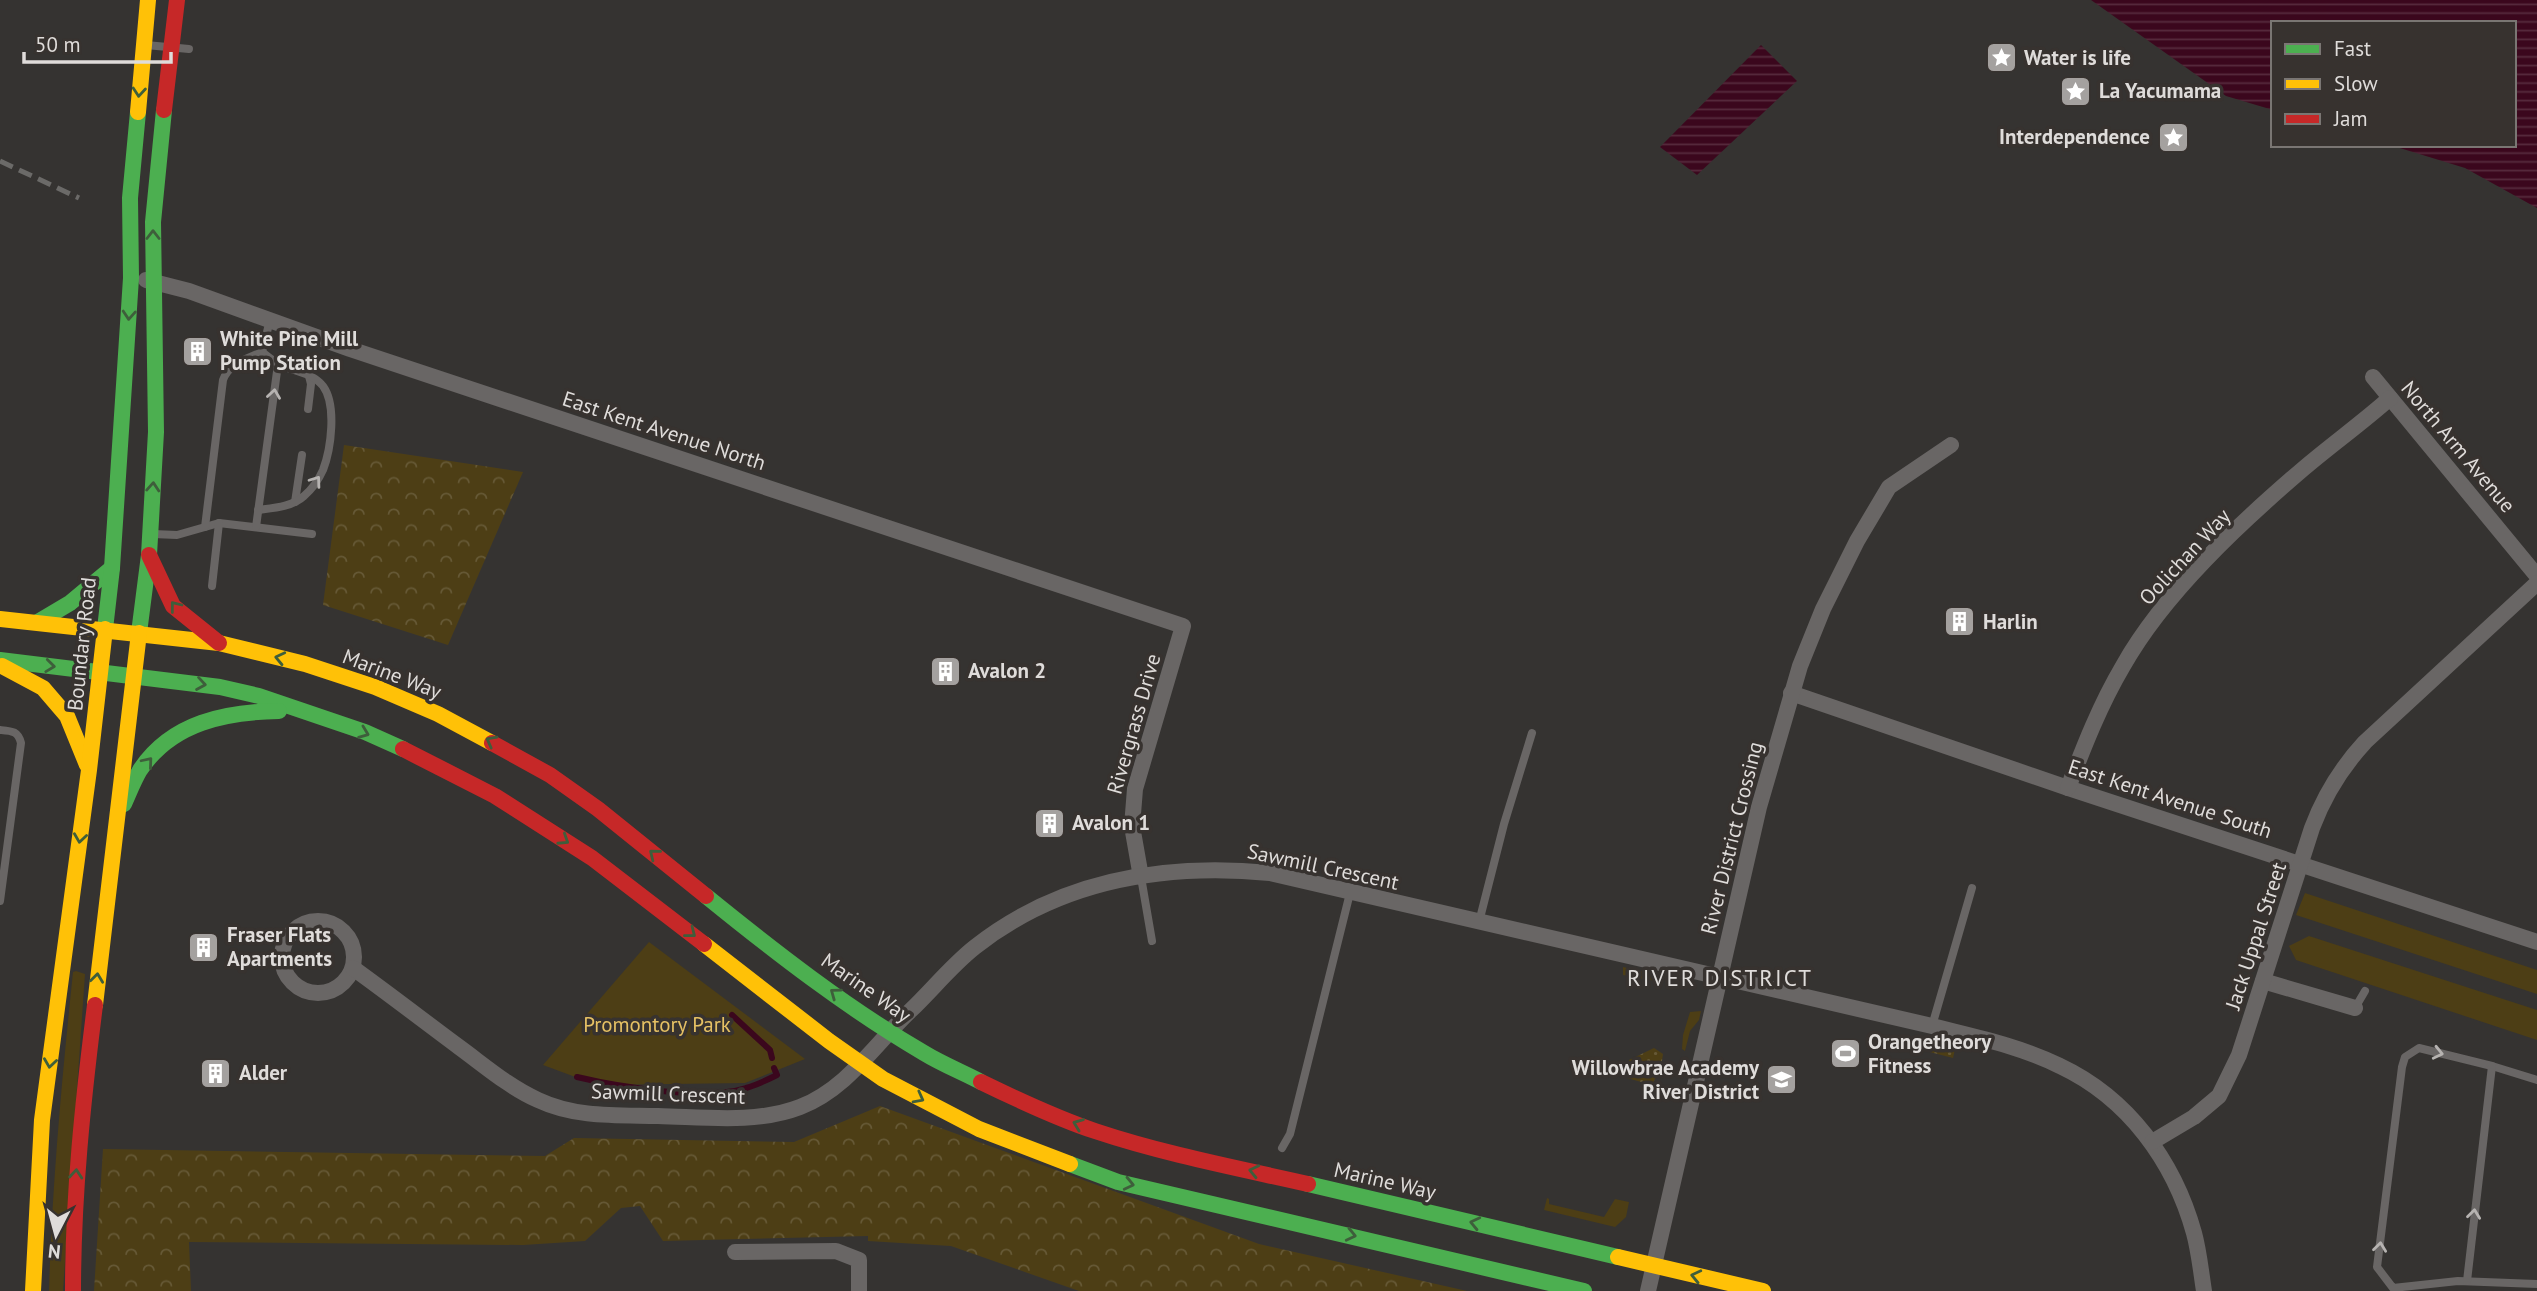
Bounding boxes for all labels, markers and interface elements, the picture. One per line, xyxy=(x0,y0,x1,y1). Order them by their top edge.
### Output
scale bar xyxy=(24,21,172,65)
legend xyxy=(2271,21,2516,147)
text: 50 m xyxy=(35,31,81,58)
text: Fast xyxy=(2334,35,2371,62)
place icon: Water is life xyxy=(1984,41,2018,75)
place label: Water is life xyxy=(2024,44,2131,71)
text: Slow xyxy=(2334,70,2378,97)
place icon: La Yacumama xyxy=(2059,74,2093,108)
place label: La Yacumama xyxy=(2099,77,2221,104)
one-way arrow xyxy=(132,87,147,98)
text: Jam xyxy=(2333,105,2368,132)
place icon: Interdependence xyxy=(2156,120,2190,154)
place label: Interdependence xyxy=(1999,123,2150,150)
one-way arrow xyxy=(145,229,161,240)
one-way arrow xyxy=(122,310,137,321)
place label: White Pine Mill Pump Station xyxy=(220,325,359,376)
building icon: White Pine Mill Pump Station xyxy=(180,334,214,368)
street label: North Arm Avenue xyxy=(2395,375,2521,518)
street label: East Kent Avenue North xyxy=(559,385,769,476)
one-way arrow xyxy=(266,388,281,400)
one-way arrow xyxy=(307,476,320,489)
one-way arrow xyxy=(146,481,161,492)
street label: Oolichan Way xyxy=(2133,503,2236,611)
street label: Boundary Road xyxy=(61,576,102,712)
one-way arrow xyxy=(171,601,184,613)
building icon: Harlin xyxy=(1943,605,1977,639)
place label: Harlin xyxy=(1983,608,2038,635)
street label: Marine Way xyxy=(339,642,446,705)
street label: Rivergrass Drive xyxy=(1101,650,1166,797)
one-way arrow xyxy=(275,652,287,666)
building icon: Avalon 2 xyxy=(928,654,962,688)
place label: Avalon 2 xyxy=(968,657,1046,684)
one-way arrow xyxy=(44,658,56,673)
one-way arrow xyxy=(195,676,207,691)
one-way arrow xyxy=(357,724,369,738)
one-way arrow xyxy=(486,736,499,750)
street label: River District Crossing xyxy=(1694,739,1769,937)
street label: East Kent Avenue South xyxy=(2065,753,2276,844)
one-way arrow xyxy=(140,757,152,770)
building icon: Avalon 1 xyxy=(1032,806,1066,840)
place label: Avalon 1 xyxy=(1072,809,1150,836)
one-way arrow xyxy=(73,832,88,843)
one-way arrow xyxy=(556,832,569,845)
street label: Sawmill Crescent xyxy=(1245,837,1401,896)
one-way arrow xyxy=(649,850,662,863)
street label: Jack Uppal Street xyxy=(2219,859,2292,1014)
place label: Fraser Flats Apartments xyxy=(227,921,332,972)
one-way arrow xyxy=(683,924,696,937)
building icon: Fraser Flats Apartments xyxy=(187,930,221,964)
street label: Marine Way xyxy=(816,947,917,1029)
district label: RIVER DISTRICT xyxy=(1627,963,1813,992)
one-way arrow xyxy=(90,973,105,984)
one-way arrow xyxy=(830,989,842,1001)
park label: Promontory Park xyxy=(583,1011,731,1038)
place label: Orangetheory Fitness xyxy=(1868,1028,1992,1079)
sports icon: Orangetheory Fitness xyxy=(1828,1037,1862,1071)
one-way arrow xyxy=(2432,1045,2444,1059)
place label: Willowbrae Academy River District xyxy=(1572,1054,1760,1105)
building icon: Alder xyxy=(199,1056,233,1090)
one-way arrow xyxy=(43,1057,58,1069)
place label: Alder xyxy=(239,1059,288,1086)
school or university icon: Willowbrae Academy River District xyxy=(1765,1063,1799,1097)
street label: Sawmill Crescent xyxy=(591,1077,745,1110)
one-way arrow xyxy=(912,1089,925,1103)
one-way arrow xyxy=(1072,1119,1084,1133)
street label: Marine Way xyxy=(1331,1156,1439,1205)
one-way arrow xyxy=(1248,1165,1260,1179)
one-way arrow xyxy=(68,1168,83,1179)
one-way arrow xyxy=(1123,1176,1135,1190)
north arrow xyxy=(21,1200,91,1270)
one-way arrow xyxy=(2467,1208,2482,1219)
one-way arrow xyxy=(1469,1217,1481,1232)
one-way arrow xyxy=(1345,1227,1357,1242)
text: N xyxy=(47,1239,62,1264)
one-way arrow xyxy=(2372,1241,2387,1253)
one-way arrow xyxy=(1691,1270,1703,1284)

